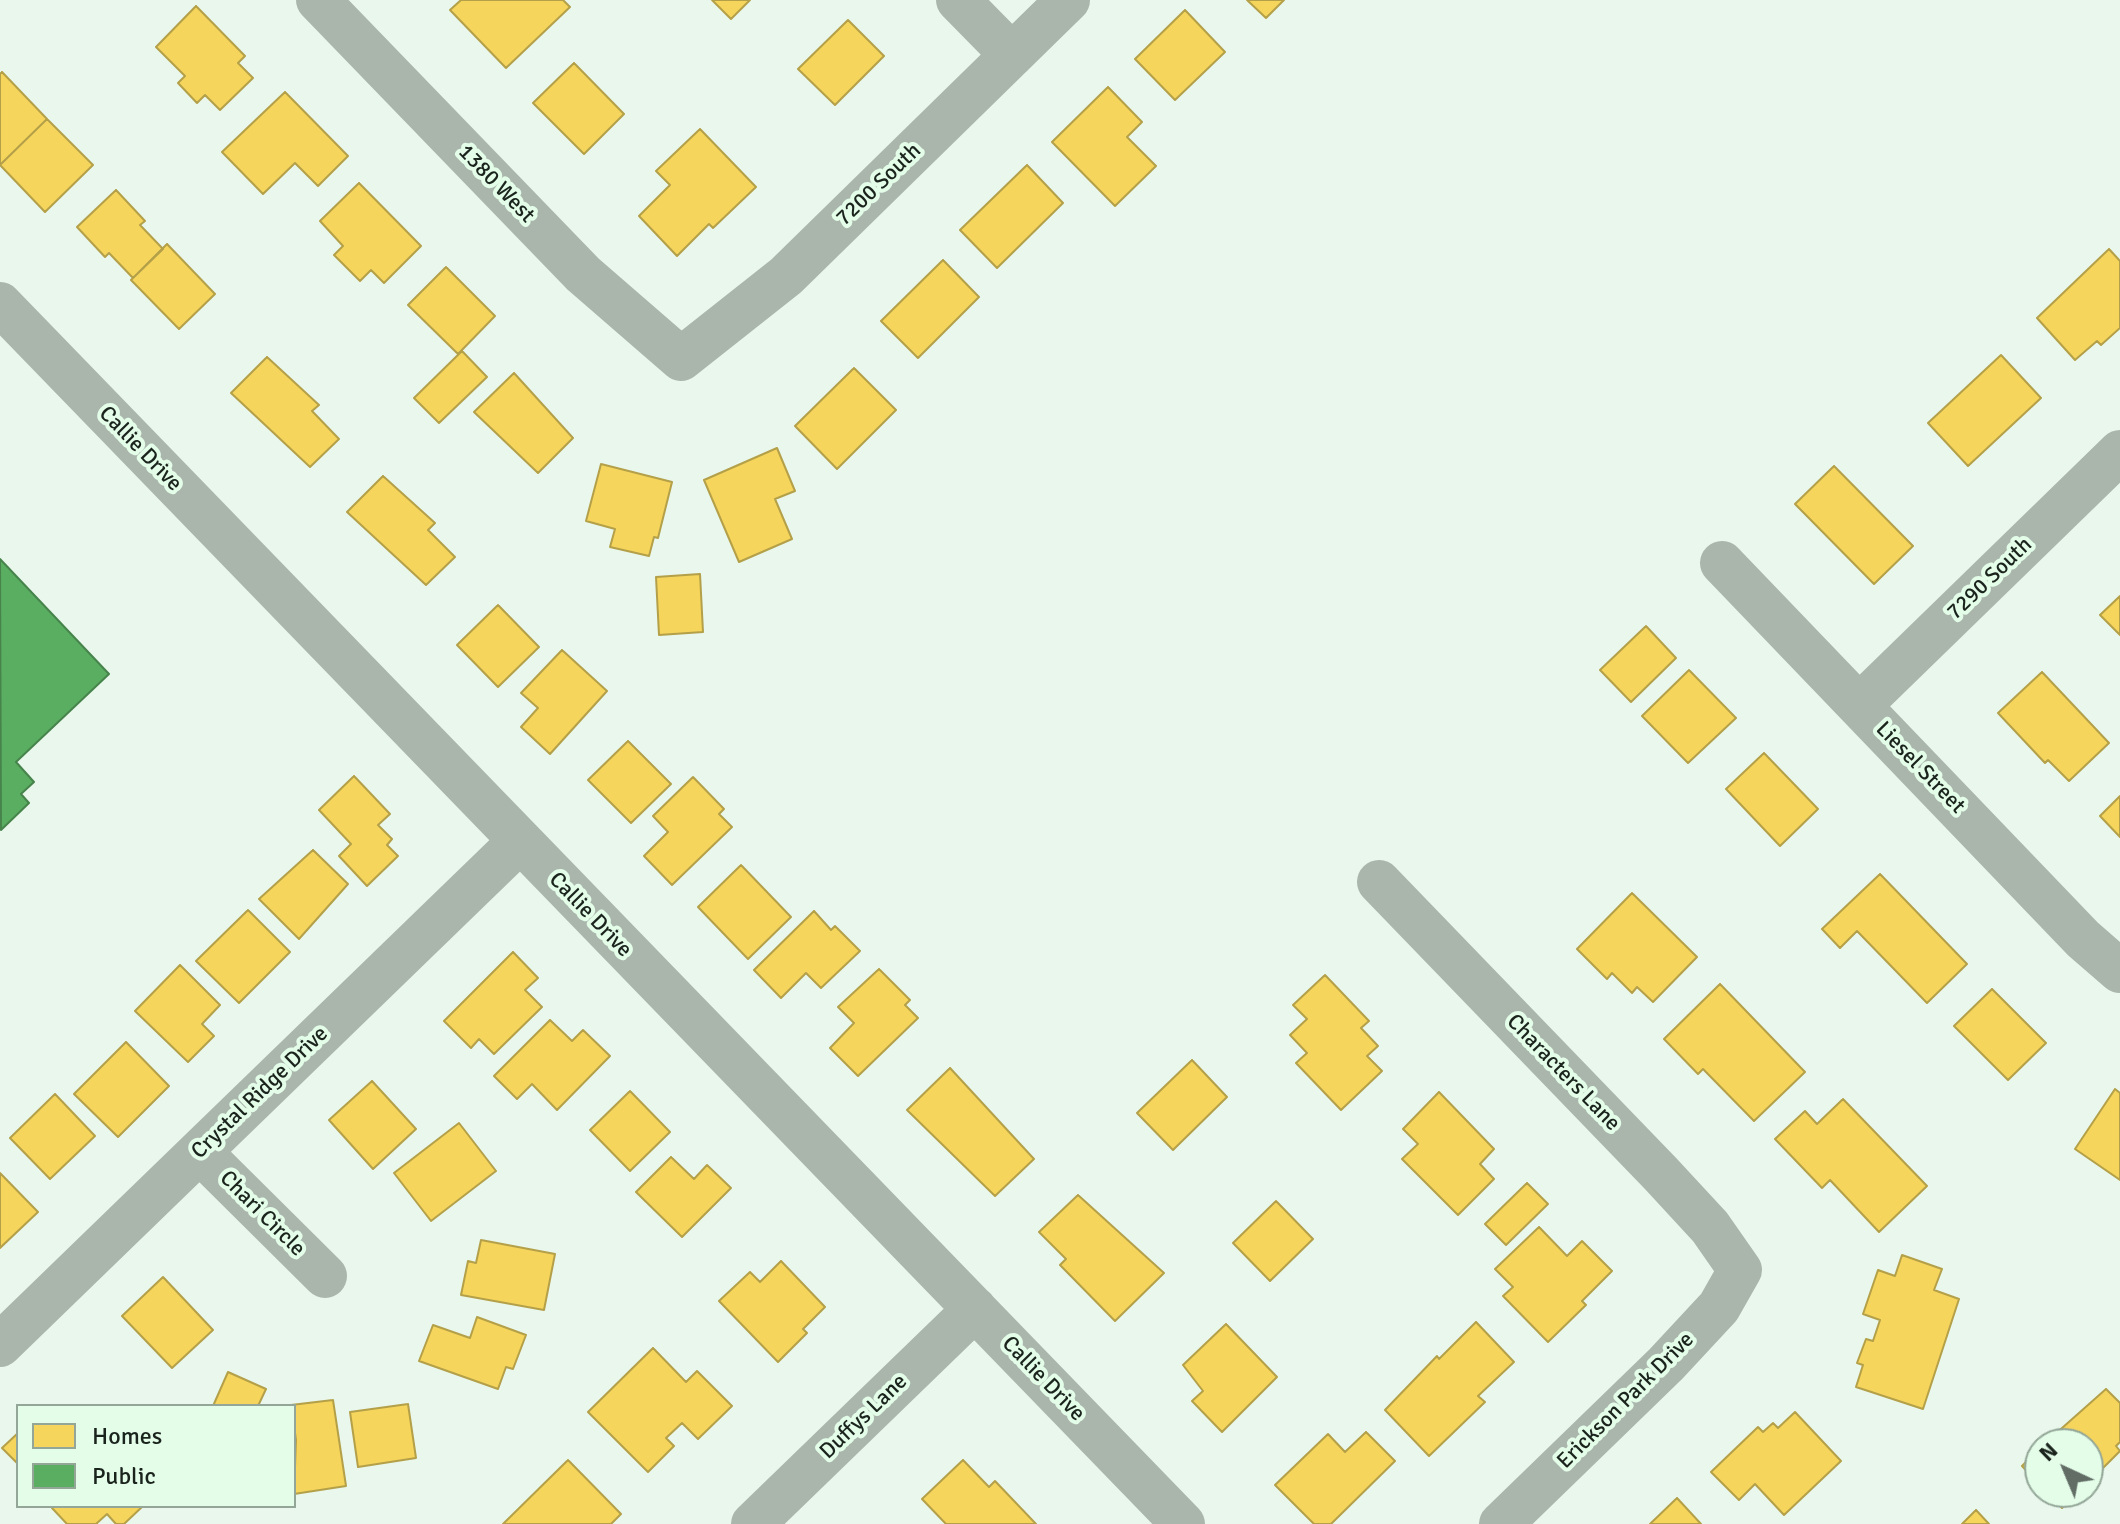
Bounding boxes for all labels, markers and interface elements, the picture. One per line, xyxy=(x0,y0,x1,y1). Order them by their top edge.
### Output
street label: 7200 South xyxy=(831,138,927,232)
street label: 1380 West xyxy=(452,139,540,229)
street label: Callie Drive xyxy=(93,401,187,497)
street label: 7290 South xyxy=(1942,532,2038,626)
street label: Liesel Street xyxy=(1870,717,1970,819)
street label: Callie Drive xyxy=(543,867,637,963)
street label: Characters Lane xyxy=(1501,1009,1625,1137)
street label: Crystal Ridge Drive xyxy=(186,1021,334,1165)
street label: Chari Circle xyxy=(214,1166,310,1262)
street label: Erickson Park Drive xyxy=(1552,1327,1700,1475)
street label: Callie Drive xyxy=(996,1331,1090,1427)
street label: Duffys Lane xyxy=(815,1369,913,1465)
legend xyxy=(16,1404,296,1508)
text: Homes xyxy=(92,1421,162,1451)
north arrow xyxy=(2024,1428,2104,1508)
text: N xyxy=(2033,1437,2063,1467)
text: Public xyxy=(92,1461,156,1491)

